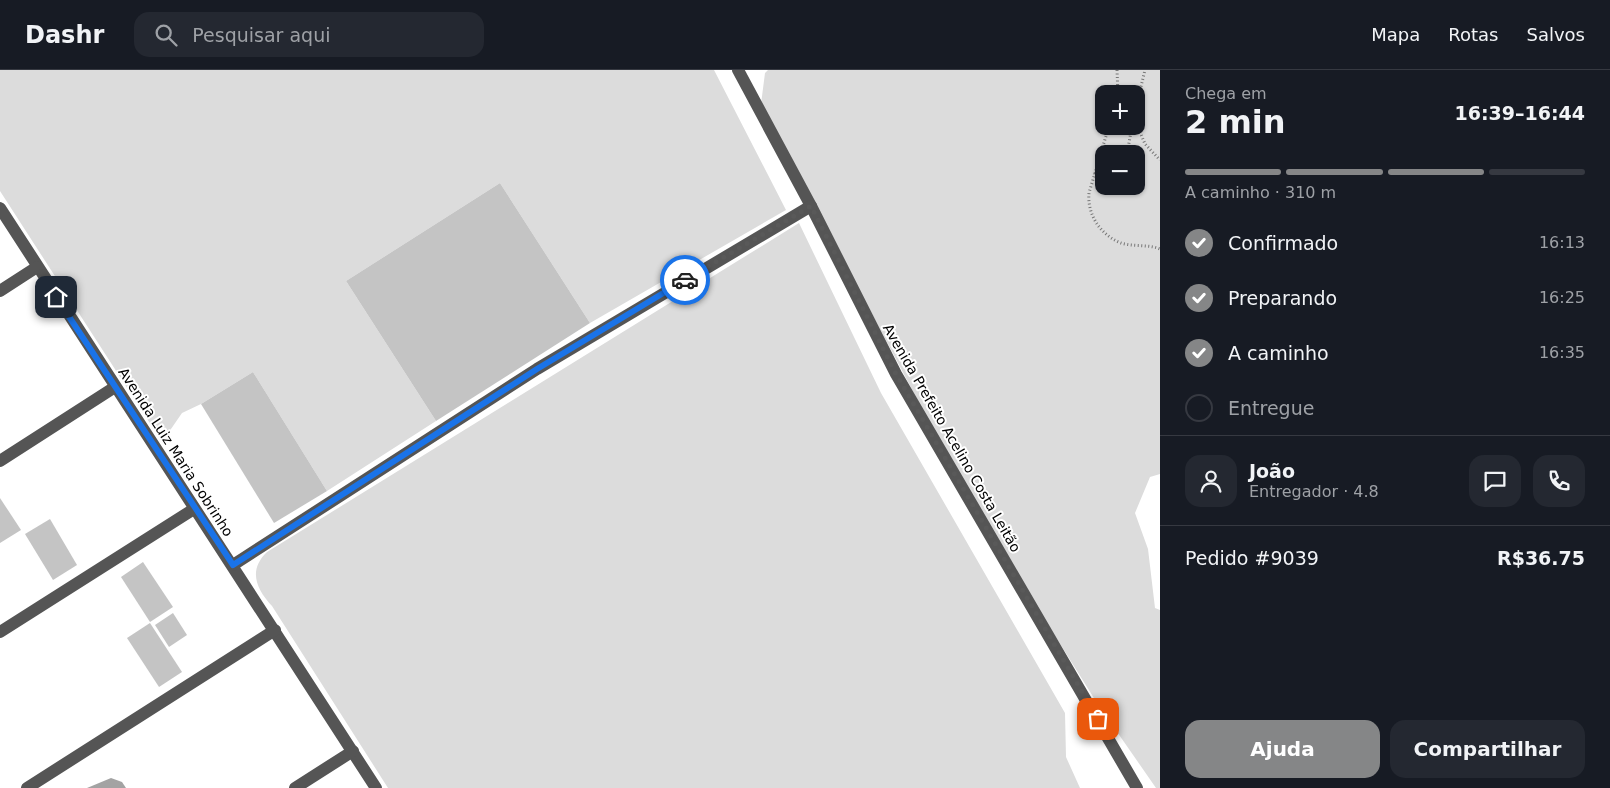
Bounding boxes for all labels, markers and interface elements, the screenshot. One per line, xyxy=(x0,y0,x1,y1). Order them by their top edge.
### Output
search box xyxy=(134,12,484,57)
text: Dashr xyxy=(25,21,104,49)
icon: search xyxy=(152,21,180,49)
text: Pesquisar aqui xyxy=(192,24,331,46)
text: Mapa xyxy=(1371,24,1420,45)
text: Rotas xyxy=(1448,24,1499,45)
text: Salvos xyxy=(1527,24,1585,45)
text: Chega em xyxy=(1185,84,1267,103)
map controls xyxy=(1095,85,1145,195)
button: + xyxy=(1095,85,1145,135)
text: 16:39–16:44 xyxy=(1455,102,1585,124)
text: 2 min xyxy=(1185,103,1286,141)
button: − xyxy=(1095,145,1145,195)
text: A caminho · 310 m xyxy=(1185,183,1336,202)
icon: check xyxy=(1185,229,1213,257)
text: Confirmado xyxy=(1228,232,1338,254)
text: 16:13 xyxy=(1539,233,1585,252)
courier xyxy=(660,255,710,305)
icon: car xyxy=(671,266,699,294)
pin xyxy=(35,276,77,318)
icon: home xyxy=(42,283,70,311)
icon: check xyxy=(1185,284,1213,312)
text: Preparando xyxy=(1228,287,1337,309)
text: 16:25 xyxy=(1539,288,1585,307)
street label: Avenida Prefeito Acelino Costa Leitão xyxy=(880,321,1024,555)
icon: check xyxy=(1185,339,1213,367)
text: A caminho xyxy=(1228,342,1329,364)
text: 16:35 xyxy=(1539,343,1585,362)
street label: Avenida Luiz Maria Sobrinho xyxy=(115,365,237,539)
text: Entregue xyxy=(1228,397,1314,419)
button: person xyxy=(1185,455,1237,507)
button: chat xyxy=(1469,455,1521,507)
button: phone xyxy=(1533,455,1585,507)
text: João xyxy=(1249,460,1295,482)
text: Entregador · 4.8 xyxy=(1249,482,1379,501)
text: Pedido #9039 xyxy=(1185,547,1319,569)
text: R$36.75 xyxy=(1497,547,1585,569)
pin xyxy=(1077,698,1119,740)
icon: bag xyxy=(1084,705,1112,733)
button: Ajuda xyxy=(1185,720,1380,778)
button: Compartilhar xyxy=(1390,720,1585,778)

